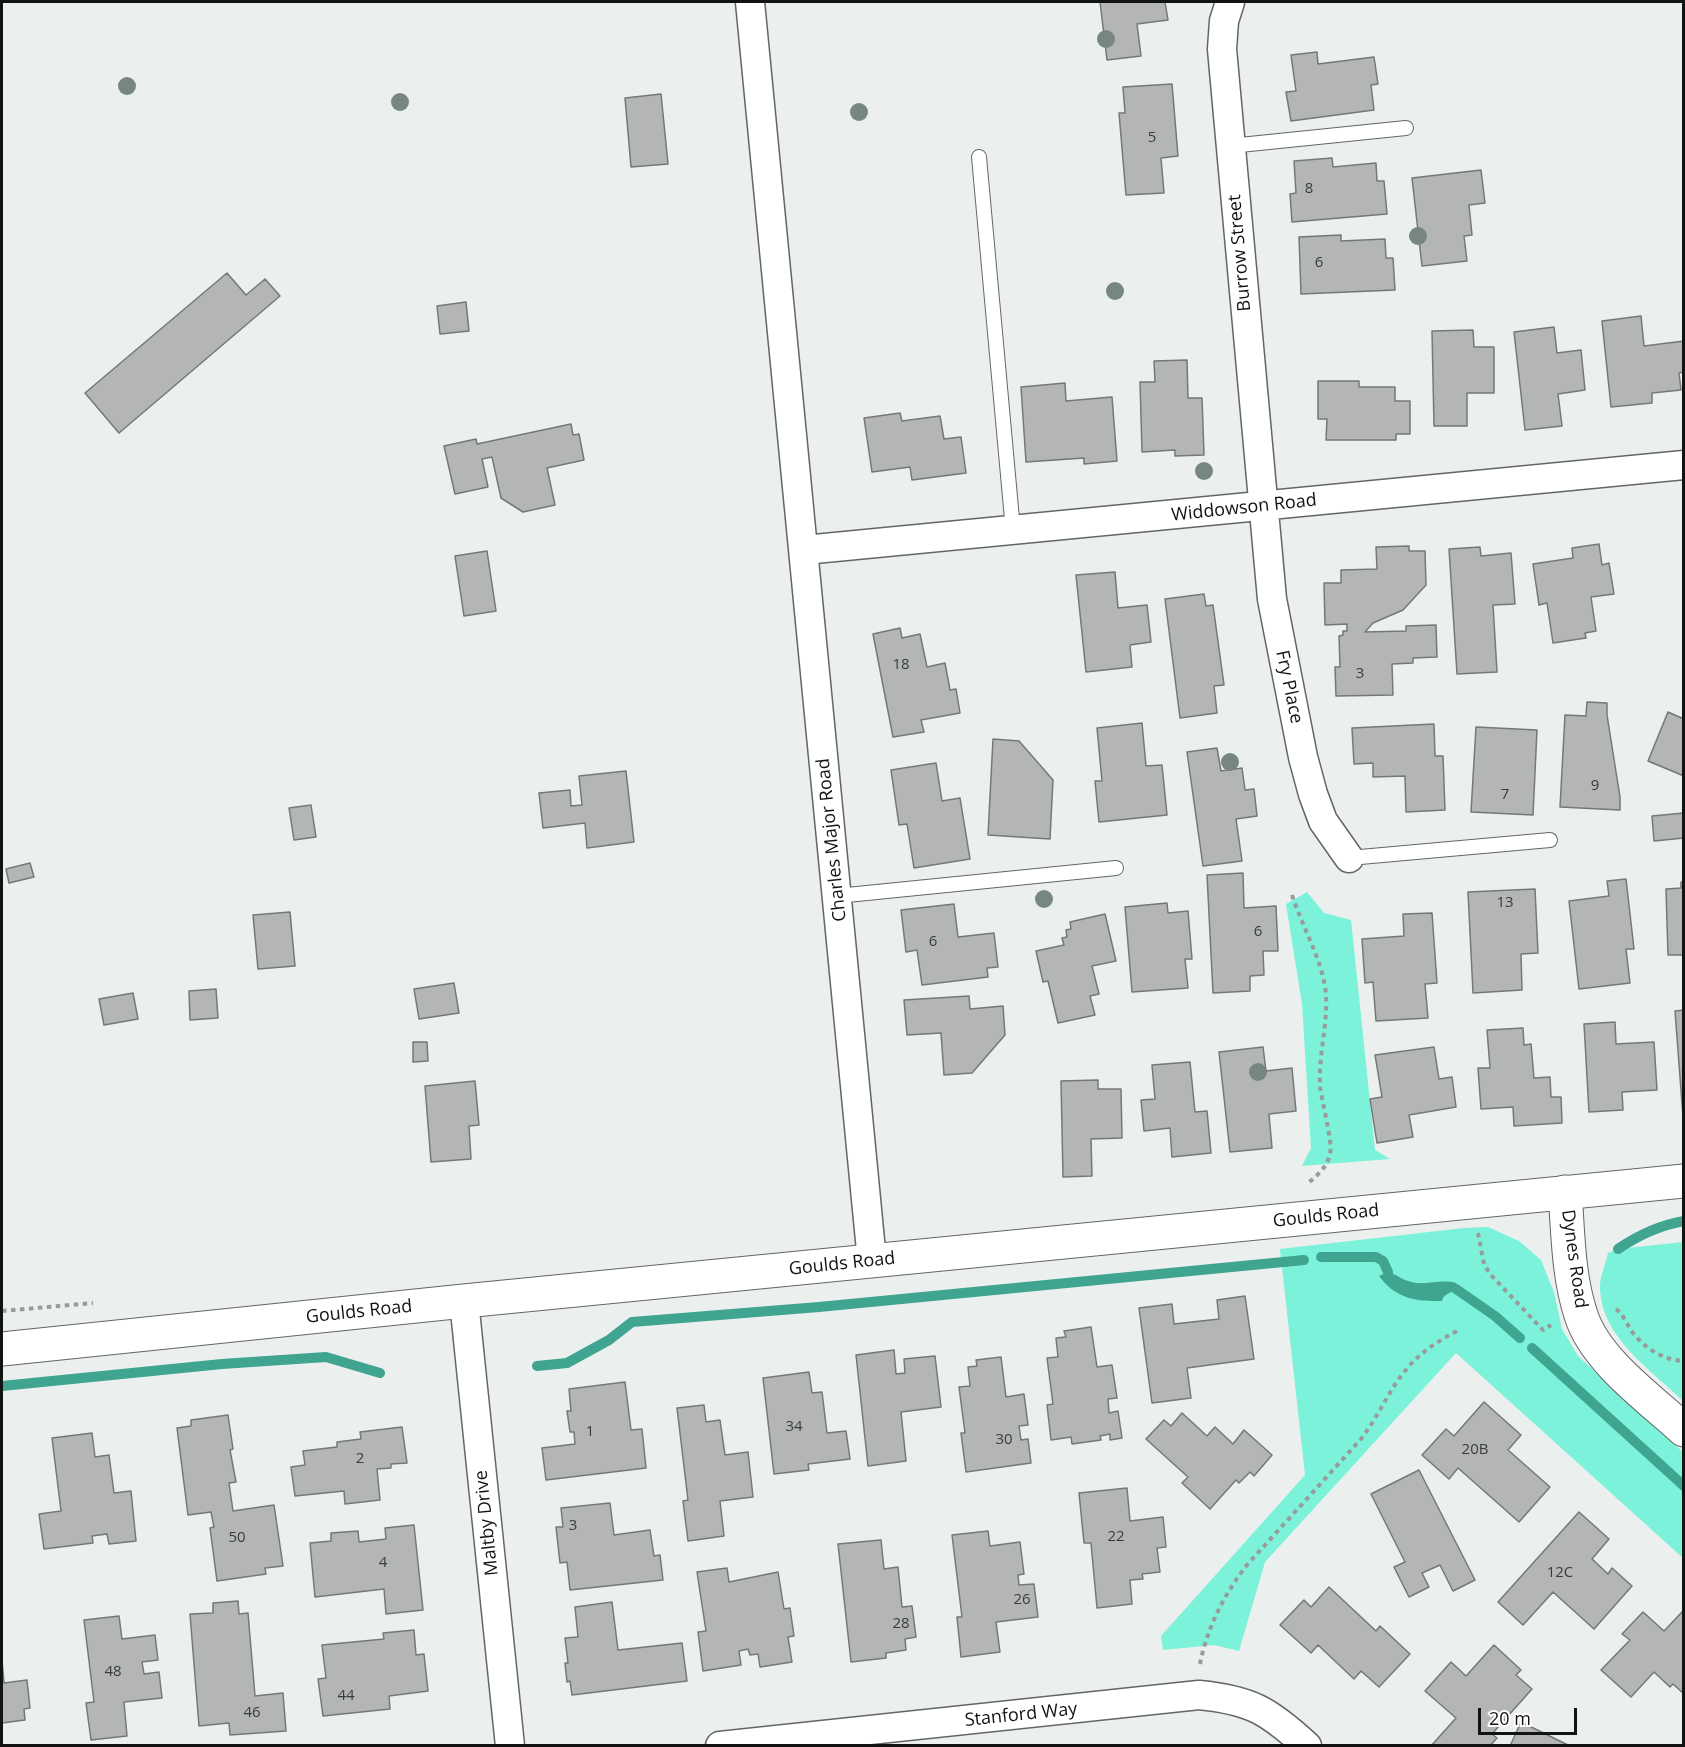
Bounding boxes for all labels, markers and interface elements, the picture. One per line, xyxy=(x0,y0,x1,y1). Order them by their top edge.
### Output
house number: 5 xyxy=(1148,129,1156,147)
house number: 8 xyxy=(1305,180,1313,198)
street label: Burrow Street xyxy=(1224,194,1256,312)
house number: 6 xyxy=(1315,254,1323,272)
street label: Widdowson Road xyxy=(1170,490,1318,526)
street label: Fry Place xyxy=(1271,648,1307,726)
house number: 18 xyxy=(892,656,910,674)
house number: 3 xyxy=(1356,665,1364,683)
street label: Charles Major Road xyxy=(813,757,851,923)
house number: 9 xyxy=(1591,777,1599,795)
house number: 7 xyxy=(1501,786,1509,804)
house number: 13 xyxy=(1496,894,1514,912)
house number: 6 xyxy=(1254,923,1262,941)
house number: 6 xyxy=(929,933,937,951)
street label: Goulds Road xyxy=(1272,1200,1380,1232)
street label: Dynes Road xyxy=(1556,1208,1592,1310)
street label: Goulds Road xyxy=(788,1248,896,1280)
street label: Goulds Road xyxy=(305,1296,413,1328)
house number: 34 xyxy=(785,1418,803,1436)
house number: 1 xyxy=(586,1423,594,1441)
house number: 30 xyxy=(995,1431,1013,1449)
house number: 20B xyxy=(1462,1441,1488,1459)
house number: 2 xyxy=(356,1450,364,1468)
street label: Maltby Drive xyxy=(471,1469,503,1577)
house number: 3 xyxy=(569,1517,577,1535)
house number: 22 xyxy=(1107,1528,1125,1546)
house number: 50 xyxy=(228,1529,246,1547)
house number: 4 xyxy=(379,1554,387,1572)
house number: 12C xyxy=(1547,1564,1573,1582)
house number: 26 xyxy=(1013,1591,1031,1609)
house number: 28 xyxy=(892,1615,910,1633)
house number: 48 xyxy=(104,1663,122,1681)
house number: 44 xyxy=(337,1687,355,1705)
scale bar xyxy=(1481,1696,1580,1734)
street label: Stanford Way xyxy=(964,1698,1078,1732)
house number: 46 xyxy=(243,1704,261,1722)
text: 20 m xyxy=(1489,1706,1531,1730)

